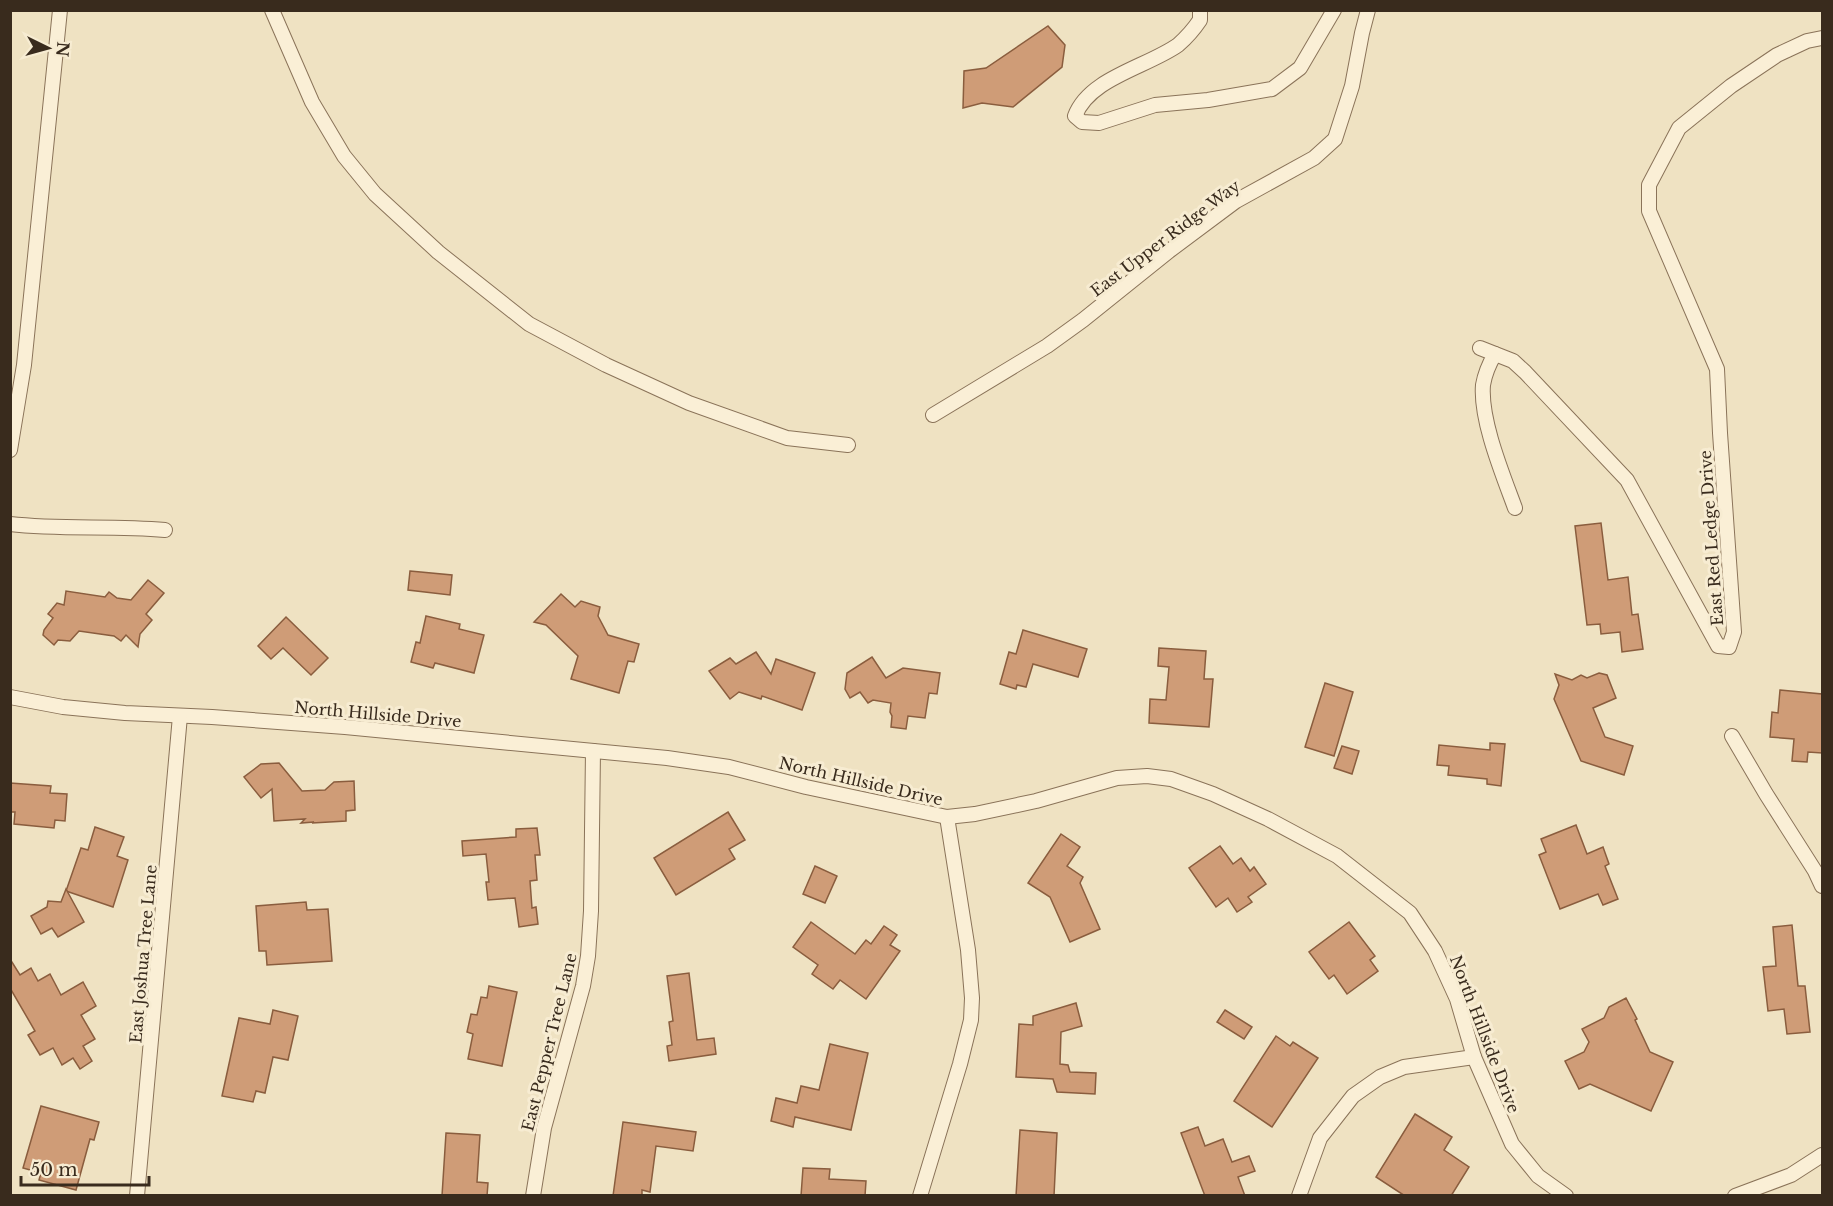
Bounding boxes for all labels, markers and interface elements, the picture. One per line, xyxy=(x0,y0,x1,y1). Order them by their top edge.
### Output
north arrow xyxy=(18,18,78,78)
text: N xyxy=(52,41,74,58)
street label: East Upper Ridge Way xyxy=(1086,175,1244,301)
street label: East Red Ledge Drive xyxy=(1695,449,1727,627)
street label: North Hillside Drive xyxy=(294,697,462,731)
street label: North Hillside Drive xyxy=(777,752,945,810)
street label: East Joshua Tree Lane xyxy=(125,864,161,1044)
street label: East Pepper Tree Lane xyxy=(517,951,581,1133)
street label: North Hillside Drive xyxy=(1446,952,1524,1116)
scale bar xyxy=(21,1149,148,1187)
text: 50 m xyxy=(30,1159,78,1181)

